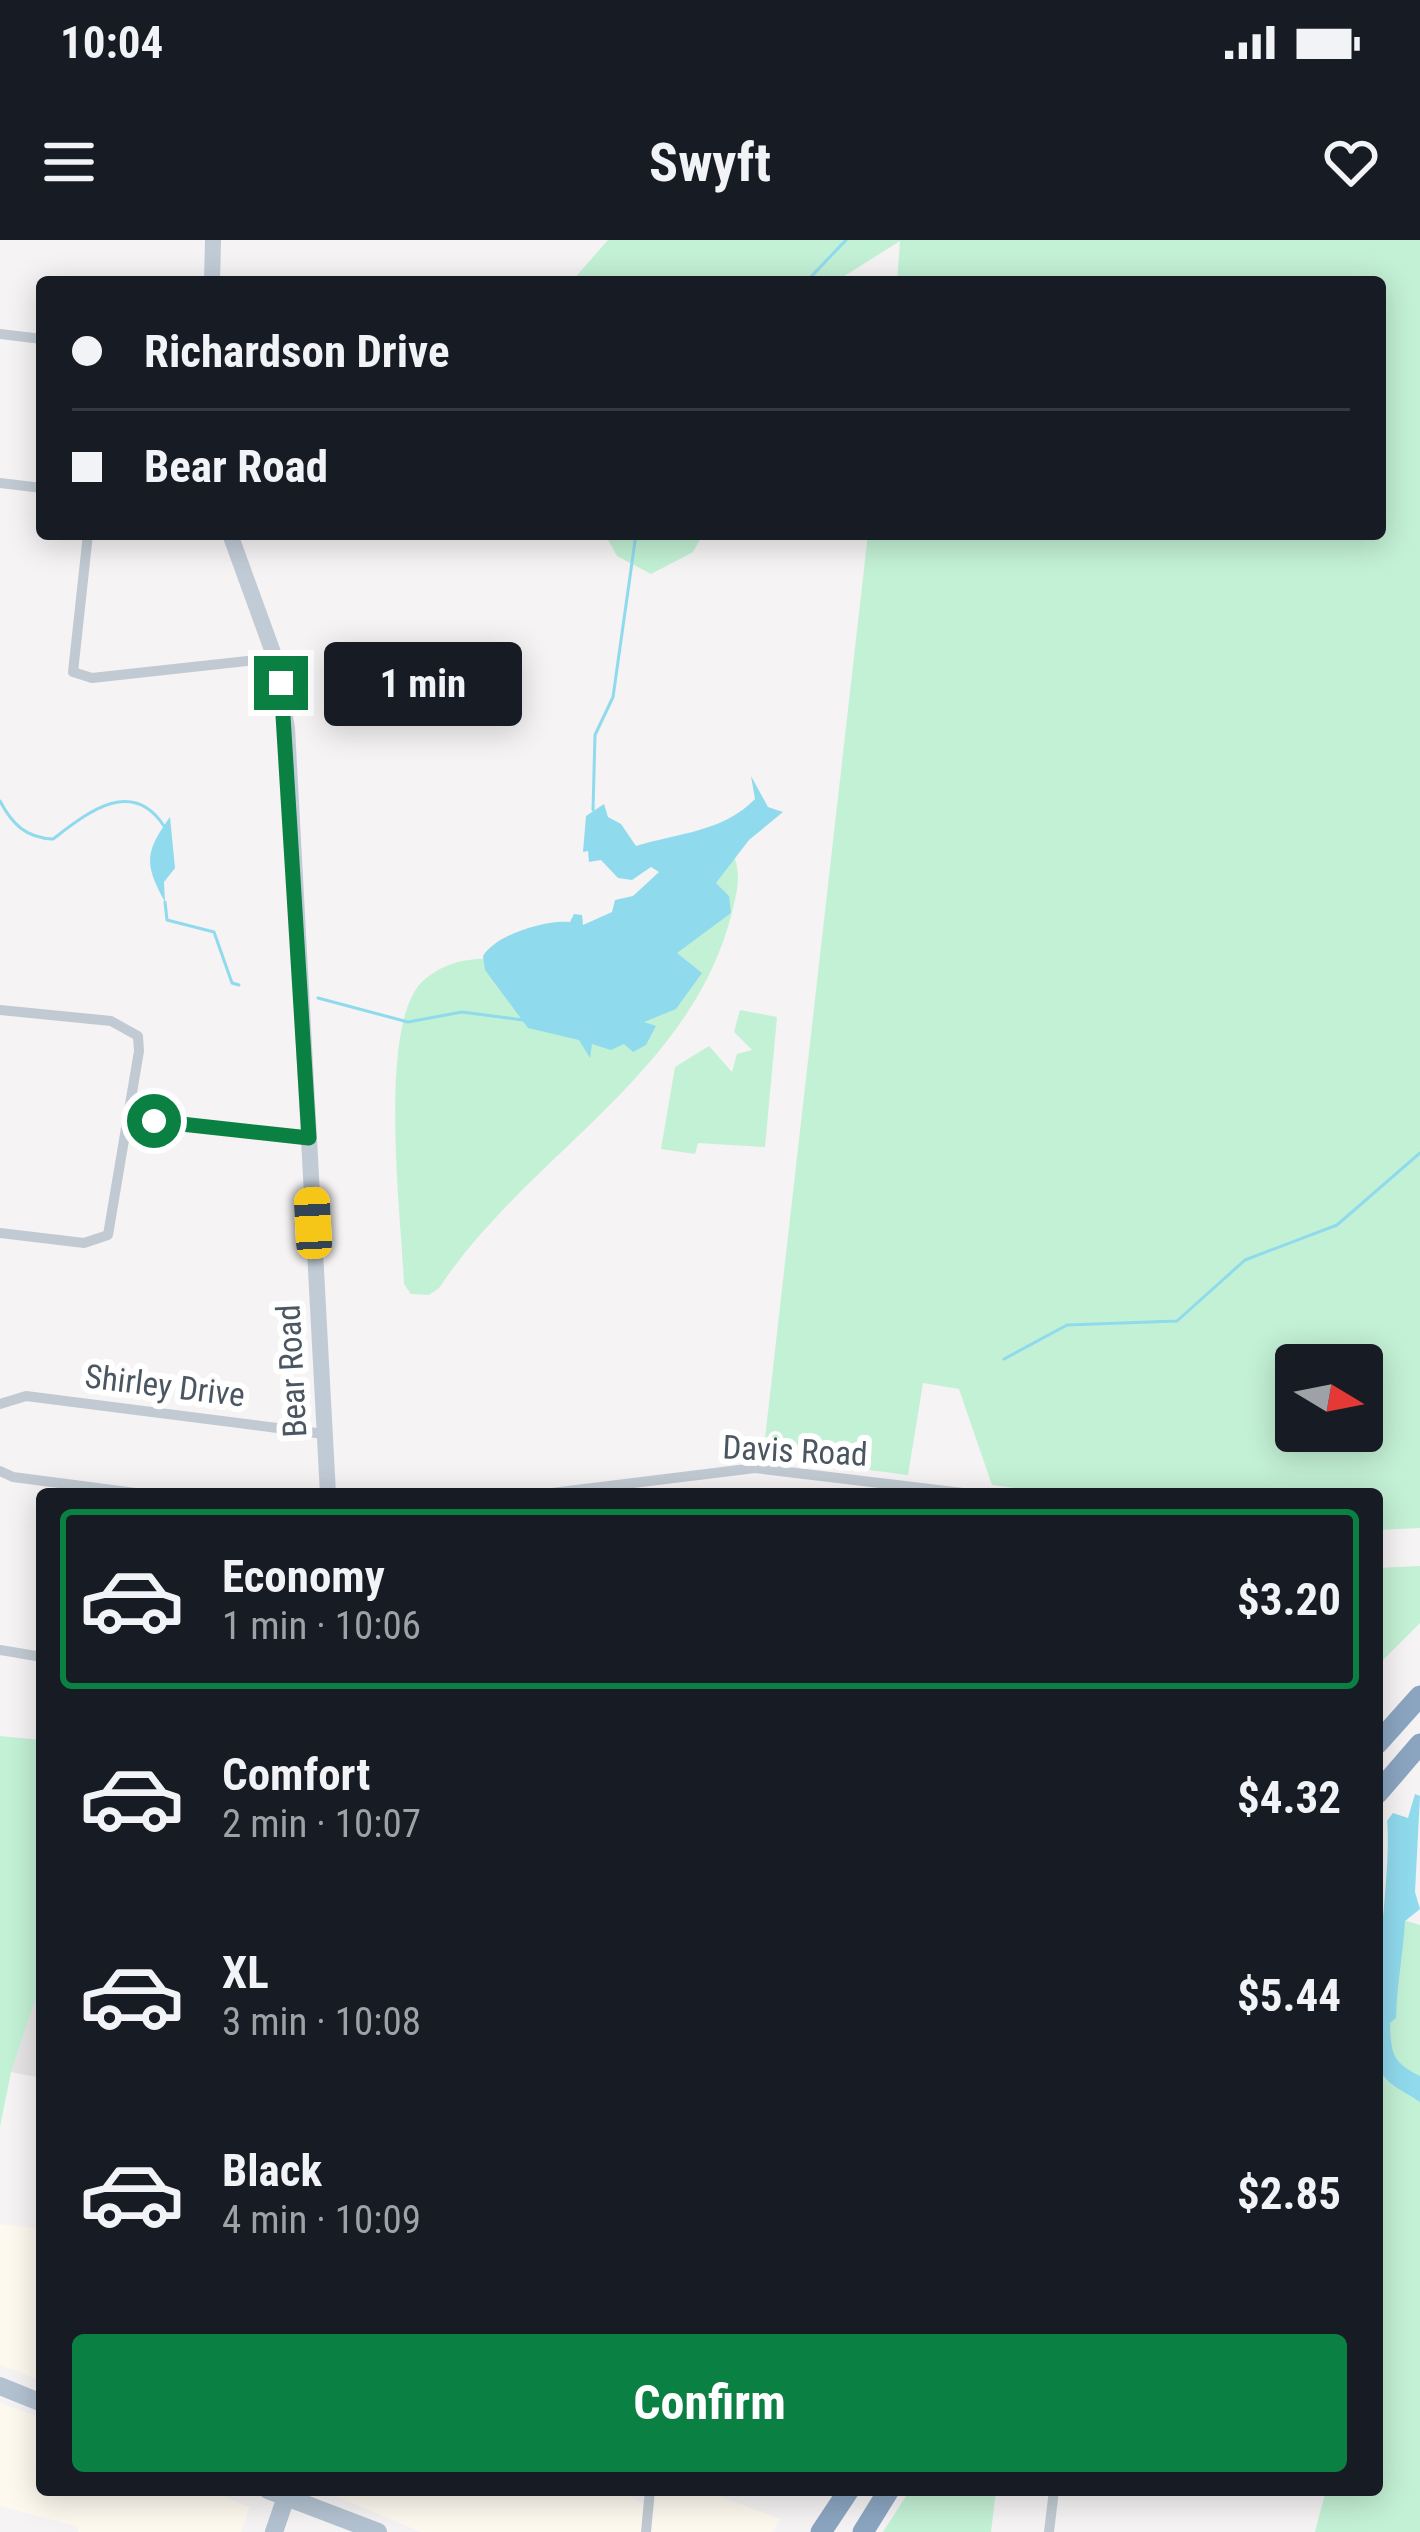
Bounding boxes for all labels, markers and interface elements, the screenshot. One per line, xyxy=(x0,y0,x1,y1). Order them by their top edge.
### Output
text: 10:04 xyxy=(60,16,163,69)
icon: menu xyxy=(36,129,102,195)
icon: heart xyxy=(1318,129,1384,195)
text: Swyft xyxy=(649,131,771,194)
text: Richardson Drive xyxy=(144,325,450,378)
text: Bear Road xyxy=(144,440,328,493)
callout: 1 min xyxy=(323,641,521,725)
route end xyxy=(254,656,308,710)
text: 1 min xyxy=(380,661,466,707)
route start xyxy=(127,1094,181,1148)
car xyxy=(293,1186,333,1260)
street label: Bear Road xyxy=(269,1303,314,1438)
north arrow xyxy=(1275,1344,1383,1452)
map controls xyxy=(1275,1344,1383,1452)
street label: Shirley Drive xyxy=(83,1356,247,1415)
street label: Davis Road xyxy=(722,1427,868,1474)
icon: car xyxy=(78,1545,186,1653)
text: Economy xyxy=(222,1550,385,1603)
text: $3.20 xyxy=(1237,1573,1341,1626)
text: 1 min · 10:06 xyxy=(222,1603,421,1649)
icon: car xyxy=(78,1743,186,1851)
text: Comfort xyxy=(222,1748,370,1801)
text: $4.32 xyxy=(1237,1771,1341,1824)
text: 2 min · 10:07 xyxy=(222,1801,421,1847)
icon: car xyxy=(78,1941,186,2049)
text: XL xyxy=(222,1946,269,1999)
text: $5.44 xyxy=(1237,1969,1341,2022)
text: 3 min · 10:08 xyxy=(222,1999,421,2045)
icon: car xyxy=(78,2139,186,2247)
text: Black xyxy=(222,2144,322,2197)
text: $2.85 xyxy=(1237,2167,1341,2220)
text: 4 min · 10:09 xyxy=(222,2197,421,2243)
button: Confirm xyxy=(72,2334,1347,2472)

